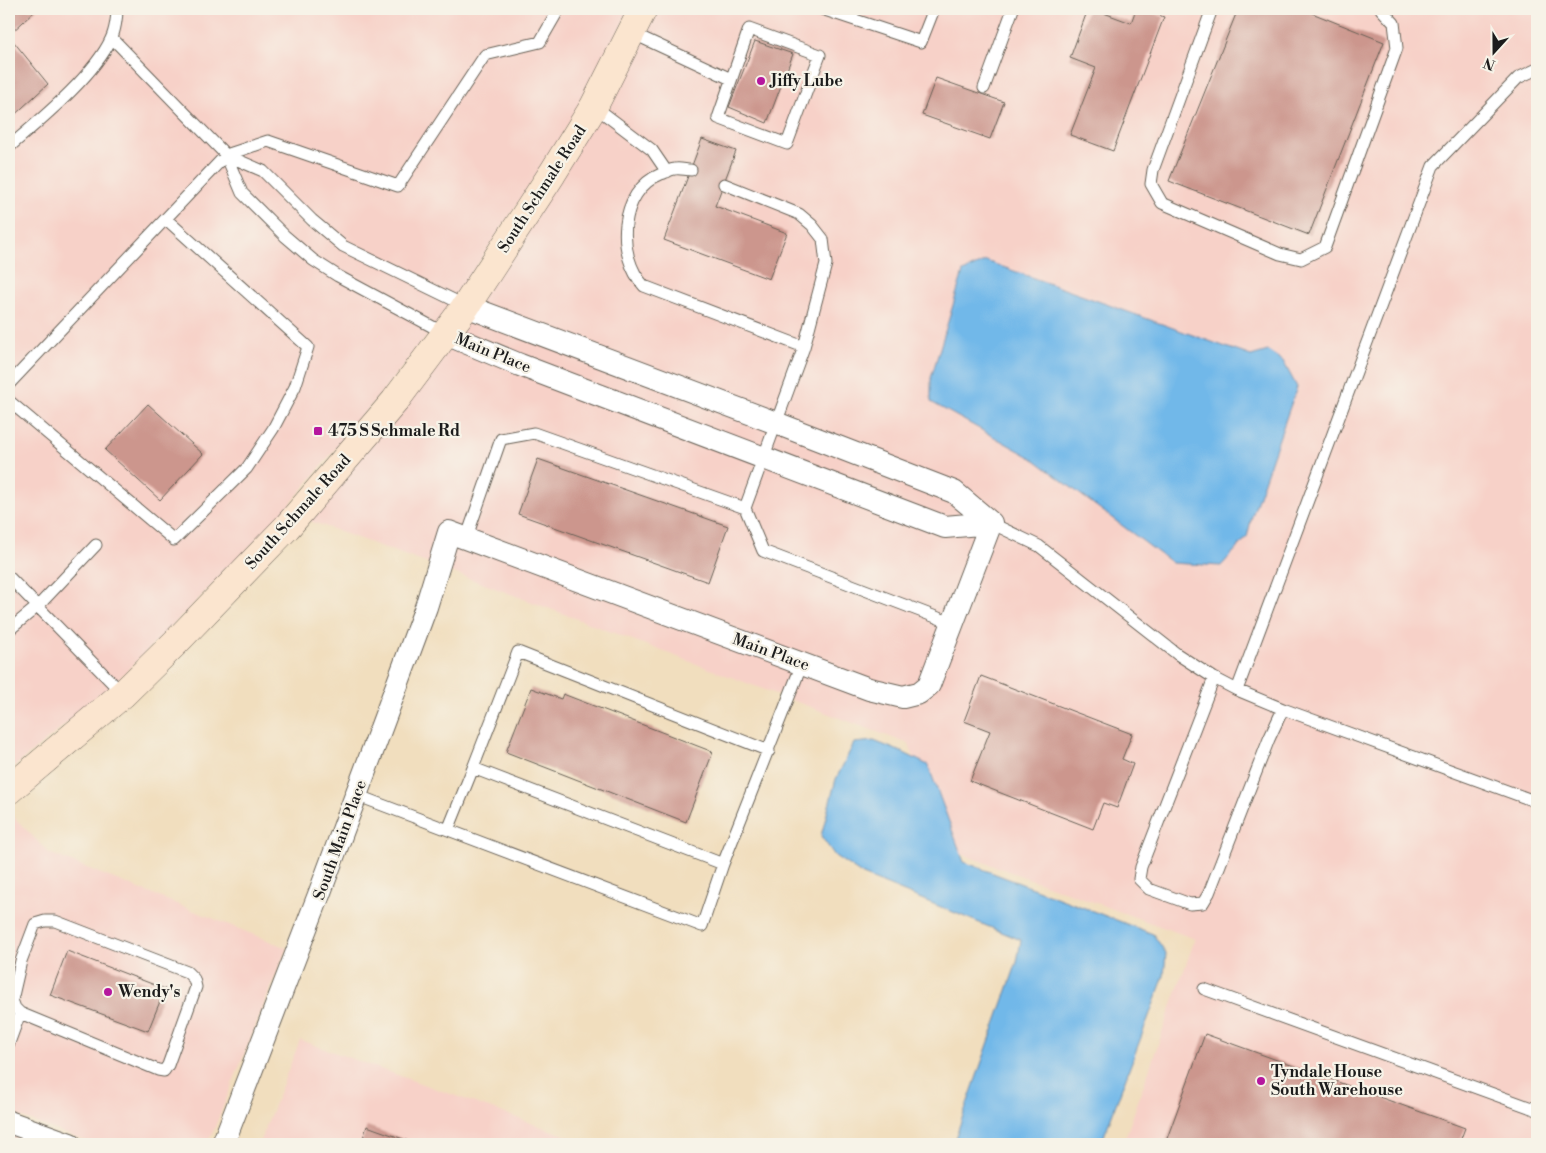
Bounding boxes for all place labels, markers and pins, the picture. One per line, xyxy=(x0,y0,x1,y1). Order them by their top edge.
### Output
place label: Jiffy Lube xyxy=(769,71,843,91)
marker: Jiffy Lube xyxy=(755,75,767,87)
place label: 475 S Schmale Rd xyxy=(328,421,460,441)
marker: 475 S Schmale Rd xyxy=(312,425,324,437)
place label: Wendy's xyxy=(117,982,180,1002)
marker: Wendy's xyxy=(102,986,114,998)
place label: Tyndale House South Warehouse xyxy=(1271,1062,1403,1100)
marker: Tyndale House South Warehouse xyxy=(1255,1075,1267,1087)

